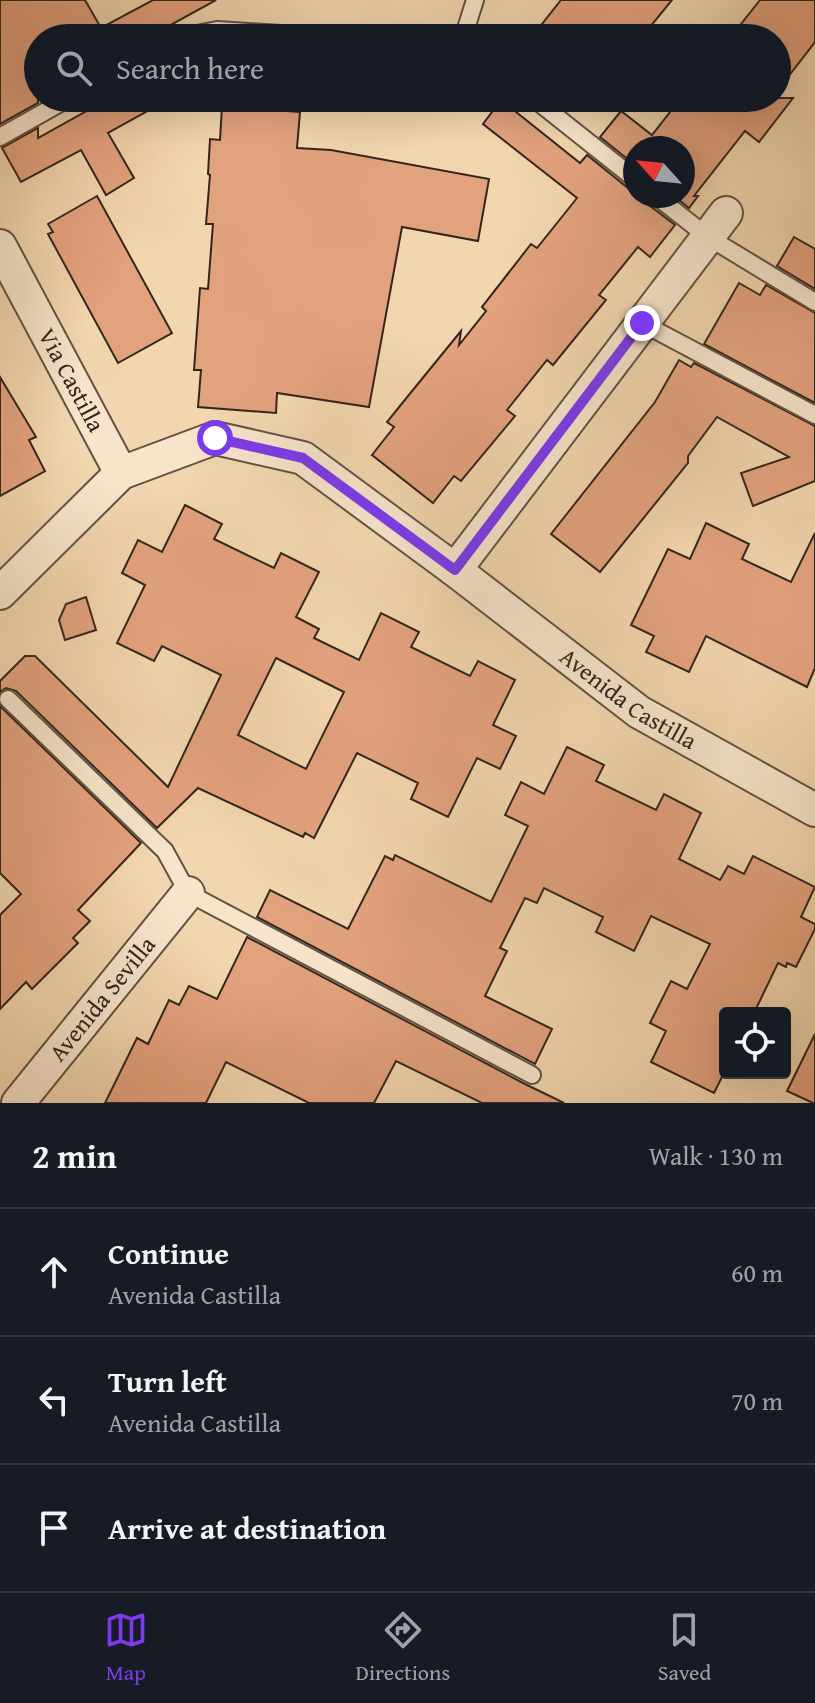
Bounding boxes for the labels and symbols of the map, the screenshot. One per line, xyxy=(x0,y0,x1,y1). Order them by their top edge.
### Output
north arrow xyxy=(623,136,695,208)
route end xyxy=(624,305,660,341)
street label: Via Castilla xyxy=(30,322,114,439)
route start xyxy=(197,420,233,456)
street label: Avenida Castilla xyxy=(553,639,704,758)
street label: Avenida Sevilla xyxy=(40,928,164,1069)

